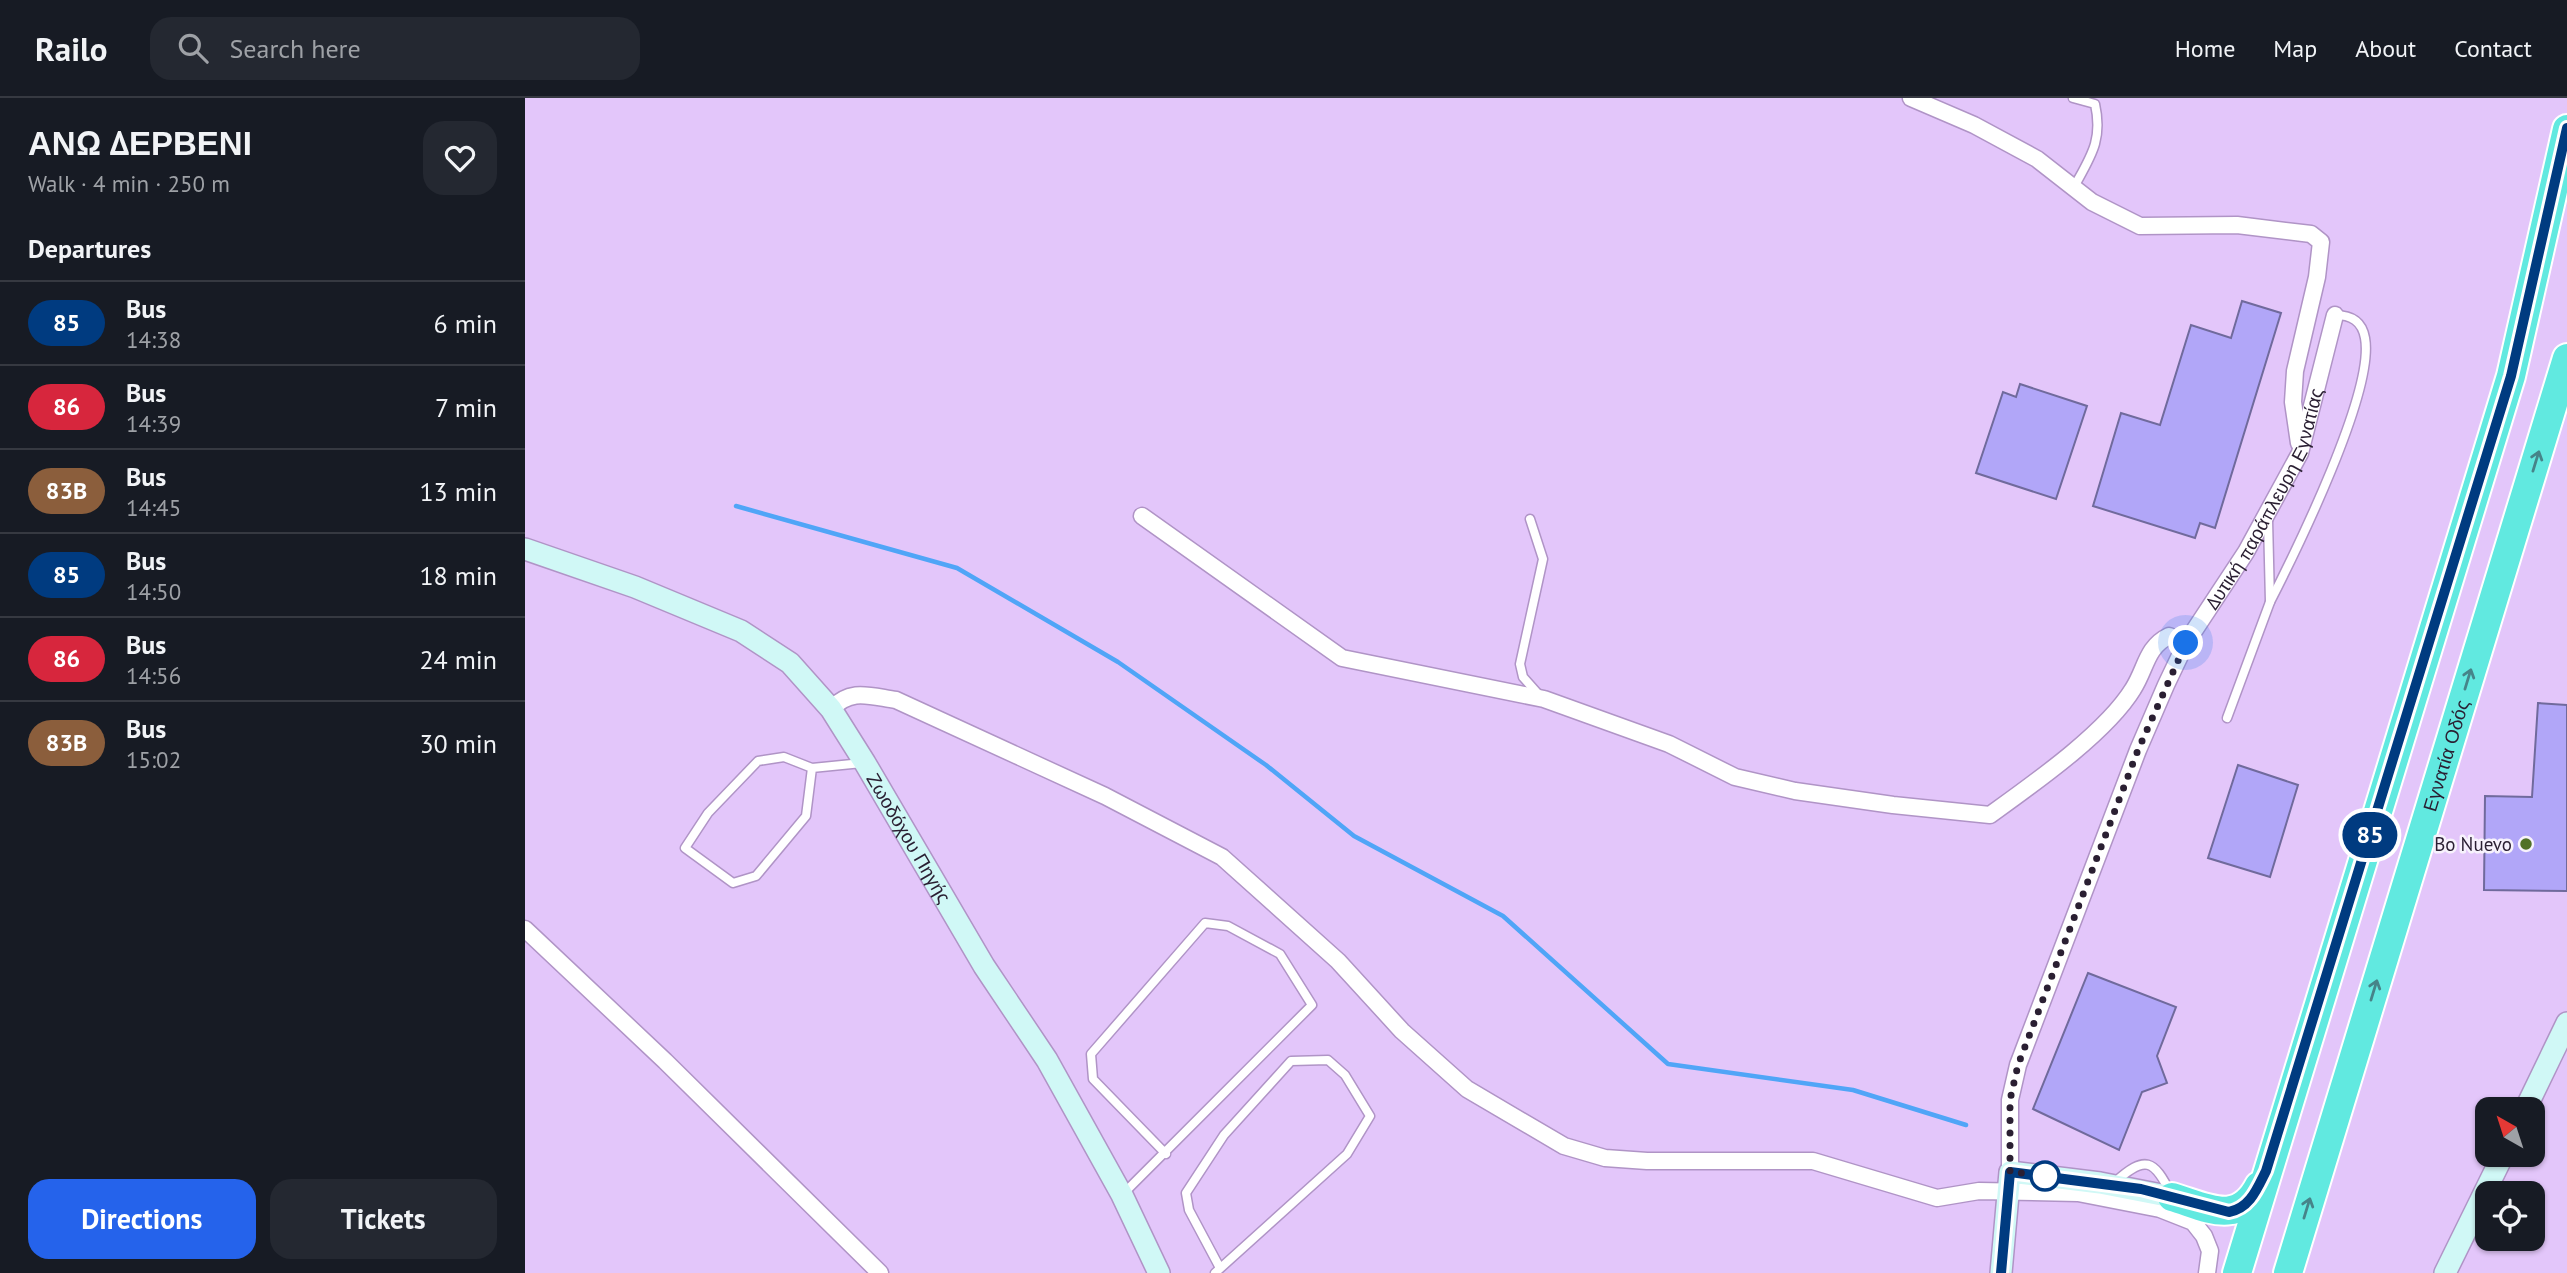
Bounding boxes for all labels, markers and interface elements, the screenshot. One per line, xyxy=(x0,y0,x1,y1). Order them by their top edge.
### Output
search box xyxy=(150,17,640,80)
text: Railo xyxy=(35,27,108,70)
icon: search xyxy=(174,29,212,67)
text: Search here xyxy=(230,32,361,65)
text: Home xyxy=(2175,33,2235,64)
text: Map xyxy=(2273,33,2317,64)
text: About xyxy=(2355,33,2416,64)
text: Contact xyxy=(2454,33,2532,64)
text: ΑΝΩ ΔΕΡΒΕΝΙ xyxy=(28,121,252,164)
button: heart xyxy=(423,121,497,195)
text: Walk · 4 min · 250 m xyxy=(28,169,230,198)
text: Departures xyxy=(28,232,151,265)
text: Bus xyxy=(126,292,166,325)
text: 85 xyxy=(53,307,80,338)
text: 6 min xyxy=(434,307,497,340)
text: 14:38 xyxy=(126,325,181,354)
text: Bus xyxy=(126,376,166,409)
street label: Δυτική παράπλευρη Εγνατίας xyxy=(2200,385,2328,614)
text: 86 xyxy=(53,391,80,422)
text: 7 min xyxy=(435,391,497,424)
text: 14:39 xyxy=(126,409,181,438)
one-way arrow xyxy=(2531,451,2544,473)
text: Bus xyxy=(126,460,166,493)
text: 83B xyxy=(46,475,87,506)
text: 13 min xyxy=(419,475,497,508)
text: 14:45 xyxy=(126,493,181,522)
text: Bus xyxy=(126,544,166,577)
text: 85 xyxy=(53,559,80,590)
text: 18 min xyxy=(419,559,497,592)
text: 14:50 xyxy=(126,577,181,606)
your location xyxy=(2168,625,2203,660)
text: Bus xyxy=(126,628,166,661)
text: 86 xyxy=(53,643,80,674)
text: 24 min xyxy=(419,643,497,676)
text: 14:56 xyxy=(126,661,181,690)
one-way arrow xyxy=(2463,668,2476,690)
street label: Εγνατία Οδός xyxy=(2417,697,2474,814)
text: Bus xyxy=(126,712,166,745)
text: 83B xyxy=(46,727,87,758)
text: 30 min xyxy=(419,727,497,760)
text: 15:02 xyxy=(126,745,181,774)
street label: Ζωοδόχου Πηγής xyxy=(861,769,956,907)
line badge: 85 xyxy=(2339,812,2401,858)
text: 85 xyxy=(2356,819,2384,850)
place label: Bo Nuevo xyxy=(2434,832,2512,856)
marker: Bo Nuevo xyxy=(2518,836,2534,852)
one-way arrow xyxy=(2368,979,2381,1001)
north arrow xyxy=(2475,1097,2545,1167)
map controls xyxy=(2475,1097,2545,1251)
unlabelled marker xyxy=(2030,1161,2060,1191)
button: Directions xyxy=(28,1179,256,1259)
button: Tickets xyxy=(270,1179,497,1259)
button: locate xyxy=(2475,1181,2545,1251)
one-way arrow xyxy=(2302,1197,2314,1219)

